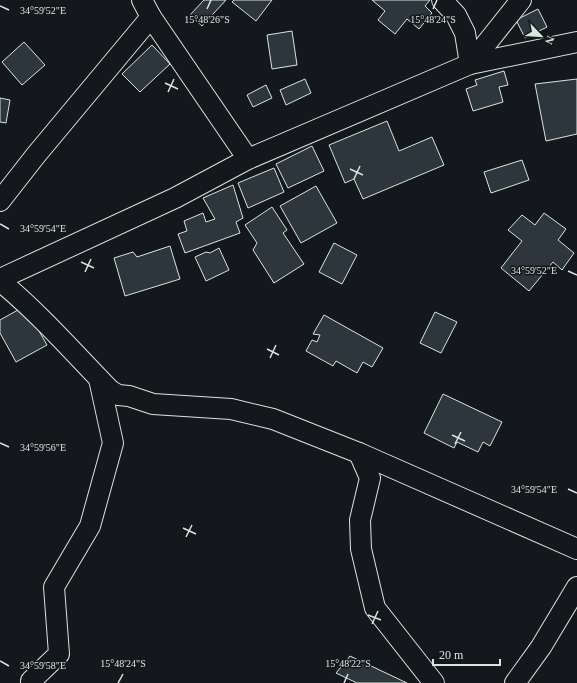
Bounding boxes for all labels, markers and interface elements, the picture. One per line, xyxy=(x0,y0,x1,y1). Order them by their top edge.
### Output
text: 34°59'52"E xyxy=(20,5,66,16)
text: 15°48'26"S xyxy=(184,14,230,25)
text: 15°48'24"S xyxy=(410,14,456,25)
north arrow xyxy=(521,16,561,56)
text: N xyxy=(543,34,557,46)
text: 34°59'54"E xyxy=(20,223,66,234)
text: 34°59'52"E xyxy=(511,265,557,276)
text: 34°59'56"E xyxy=(20,442,66,453)
text: 34°59'54"E xyxy=(511,484,557,495)
scale bar xyxy=(433,641,500,667)
text: 20 m xyxy=(439,648,464,662)
text: 15°48'24"S xyxy=(100,658,146,669)
text: 15°48'22"S xyxy=(325,658,371,669)
text: 34°59'58"E xyxy=(20,660,66,671)

